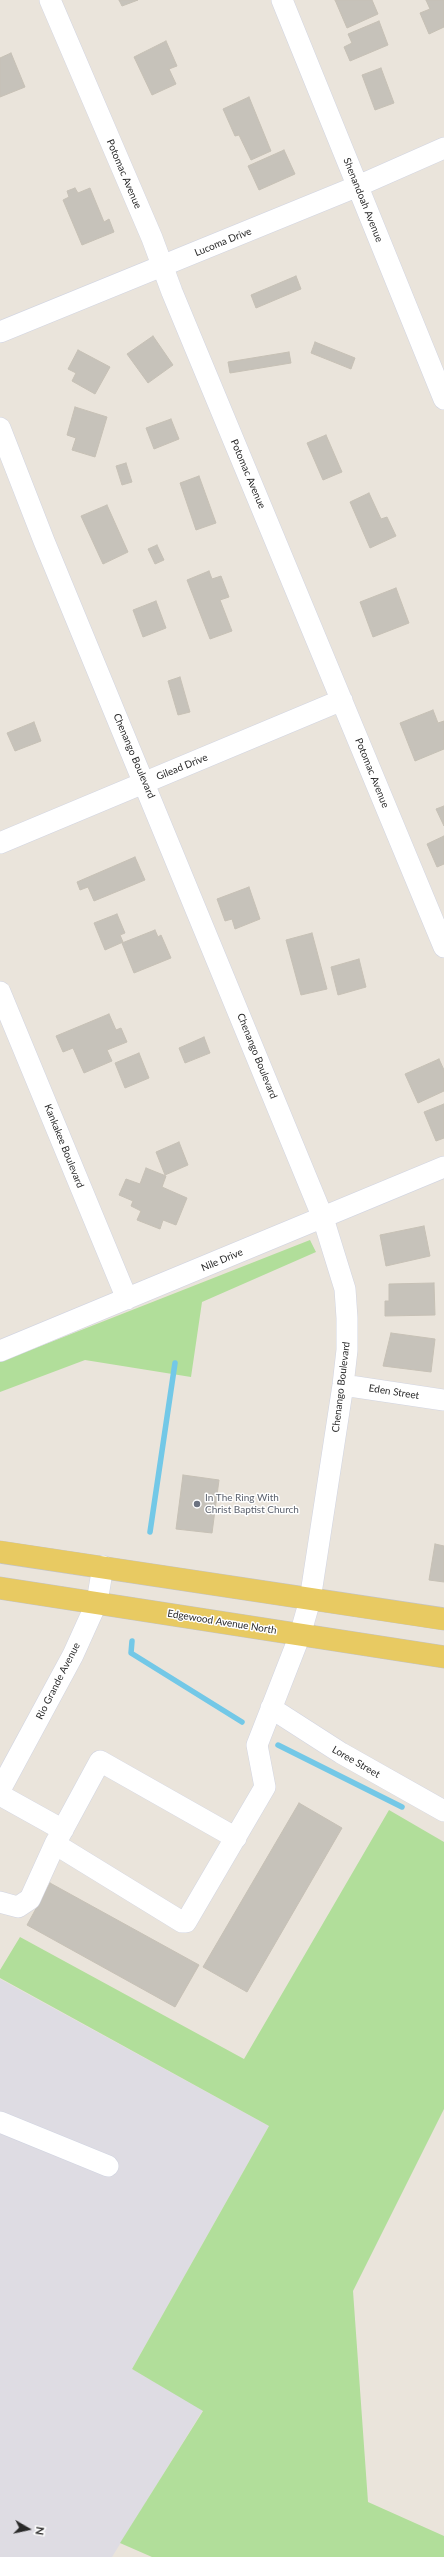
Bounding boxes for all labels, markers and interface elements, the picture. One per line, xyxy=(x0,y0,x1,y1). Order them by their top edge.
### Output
street label: Potomac Avenue xyxy=(104,138,144,210)
street label: Shenandoah Avenue xyxy=(341,156,385,244)
street label: Lucoma Drive xyxy=(193,225,253,259)
street label: Potomac Avenue xyxy=(228,438,268,510)
street label: Chenango Boulevard xyxy=(111,712,157,800)
street label: Potomac Avenue xyxy=(353,736,391,810)
street label: Gilead Drive xyxy=(155,751,209,783)
street label: Chenango Boulevard xyxy=(234,1011,280,1101)
street label: Kankakee Boulevard xyxy=(42,1102,86,1190)
street label: Nile Drive xyxy=(199,1246,245,1274)
street label: Chenango Boulevard xyxy=(329,1341,353,1433)
street label: Eden Street xyxy=(368,1382,420,1402)
place label: In The Ring With Christ Baptist Church xyxy=(205,1492,299,1516)
marker: In The Ring With Christ Baptist Church xyxy=(192,1499,202,1509)
street label: Edgewood Avenue North xyxy=(167,1607,277,1637)
street label: Rio Grande Avenue xyxy=(33,1641,83,1721)
street label: Loree Street xyxy=(330,1743,382,1781)
north arrow xyxy=(8,2509,48,2549)
text: N xyxy=(33,2526,47,2536)

